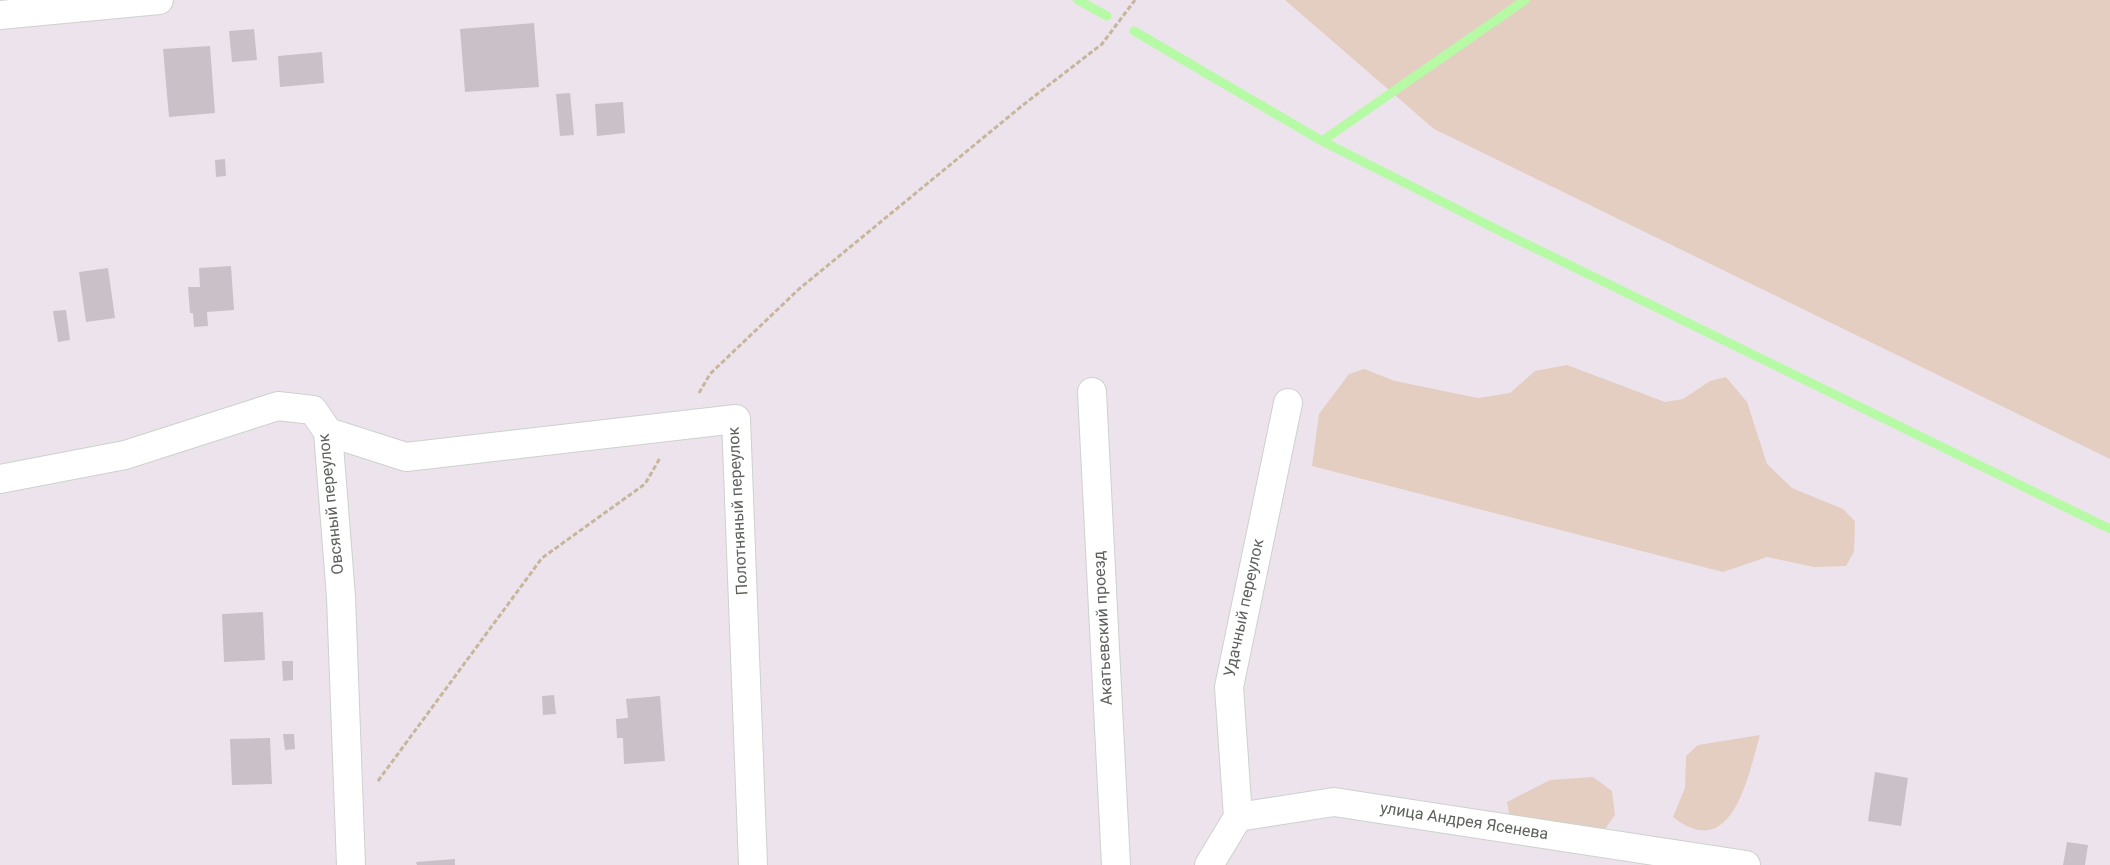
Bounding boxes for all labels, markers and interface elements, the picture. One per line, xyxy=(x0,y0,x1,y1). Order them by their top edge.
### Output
street label: Полотняный переулок xyxy=(725,426,753,596)
street label: Овсяный переулок xyxy=(315,433,349,575)
street label: Удачный переулок xyxy=(1221,537,1269,679)
street label: Акатьевский проезд xyxy=(1090,550,1118,706)
street label: улица Андрея Ясенева xyxy=(1379,799,1549,845)

